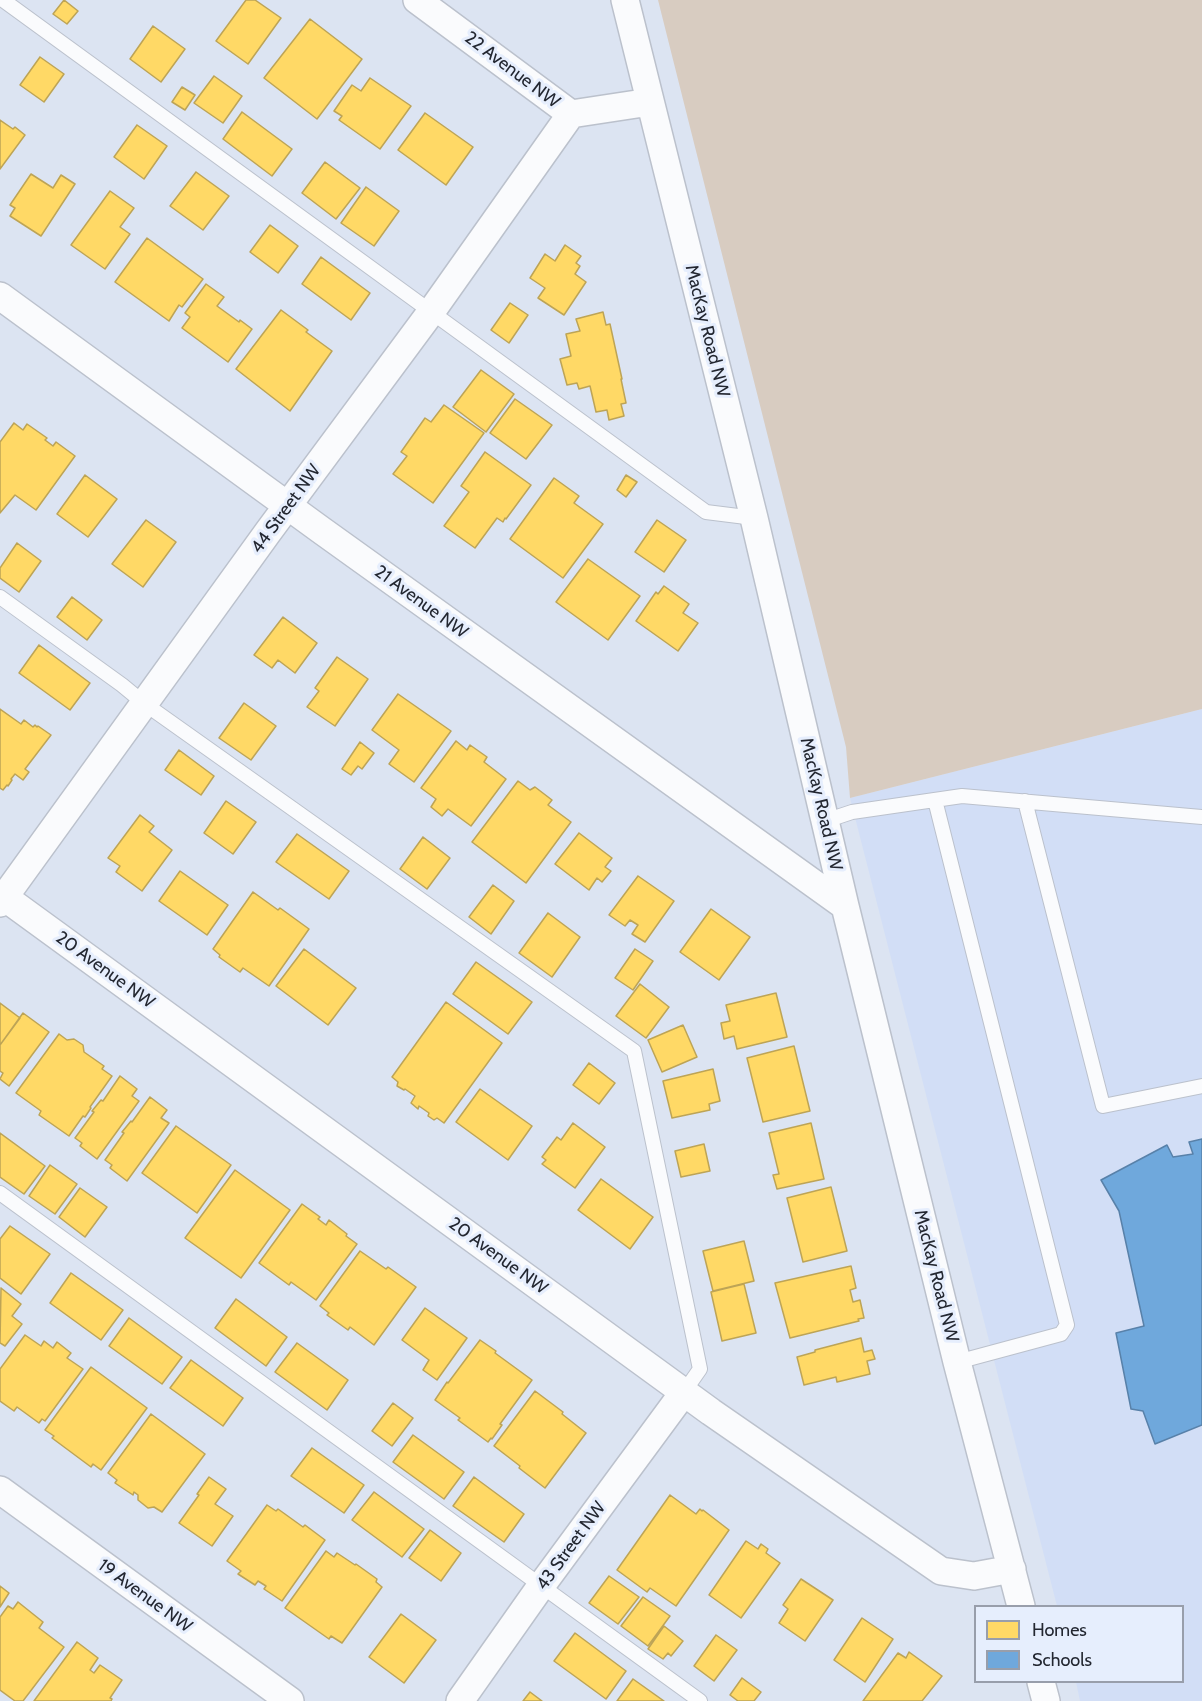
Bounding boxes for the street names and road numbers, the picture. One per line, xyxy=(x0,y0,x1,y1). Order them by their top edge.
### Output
street label: 22 Avenue NW xyxy=(460,27,564,113)
street label: MacKay Road NW xyxy=(680,263,734,399)
street label: 44 Street NW xyxy=(246,460,326,558)
street label: 21 Avenue NW xyxy=(370,561,472,643)
street label: MacKay Road NW xyxy=(795,736,847,872)
street label: 20 Avenue NW xyxy=(51,927,159,1013)
street label: MacKay Road NW xyxy=(909,1208,963,1344)
street label: 20 Avenue NW xyxy=(444,1213,552,1299)
street label: 43 Street NW xyxy=(532,1498,610,1594)
street label: 19 Avenue NW xyxy=(94,1555,196,1637)

